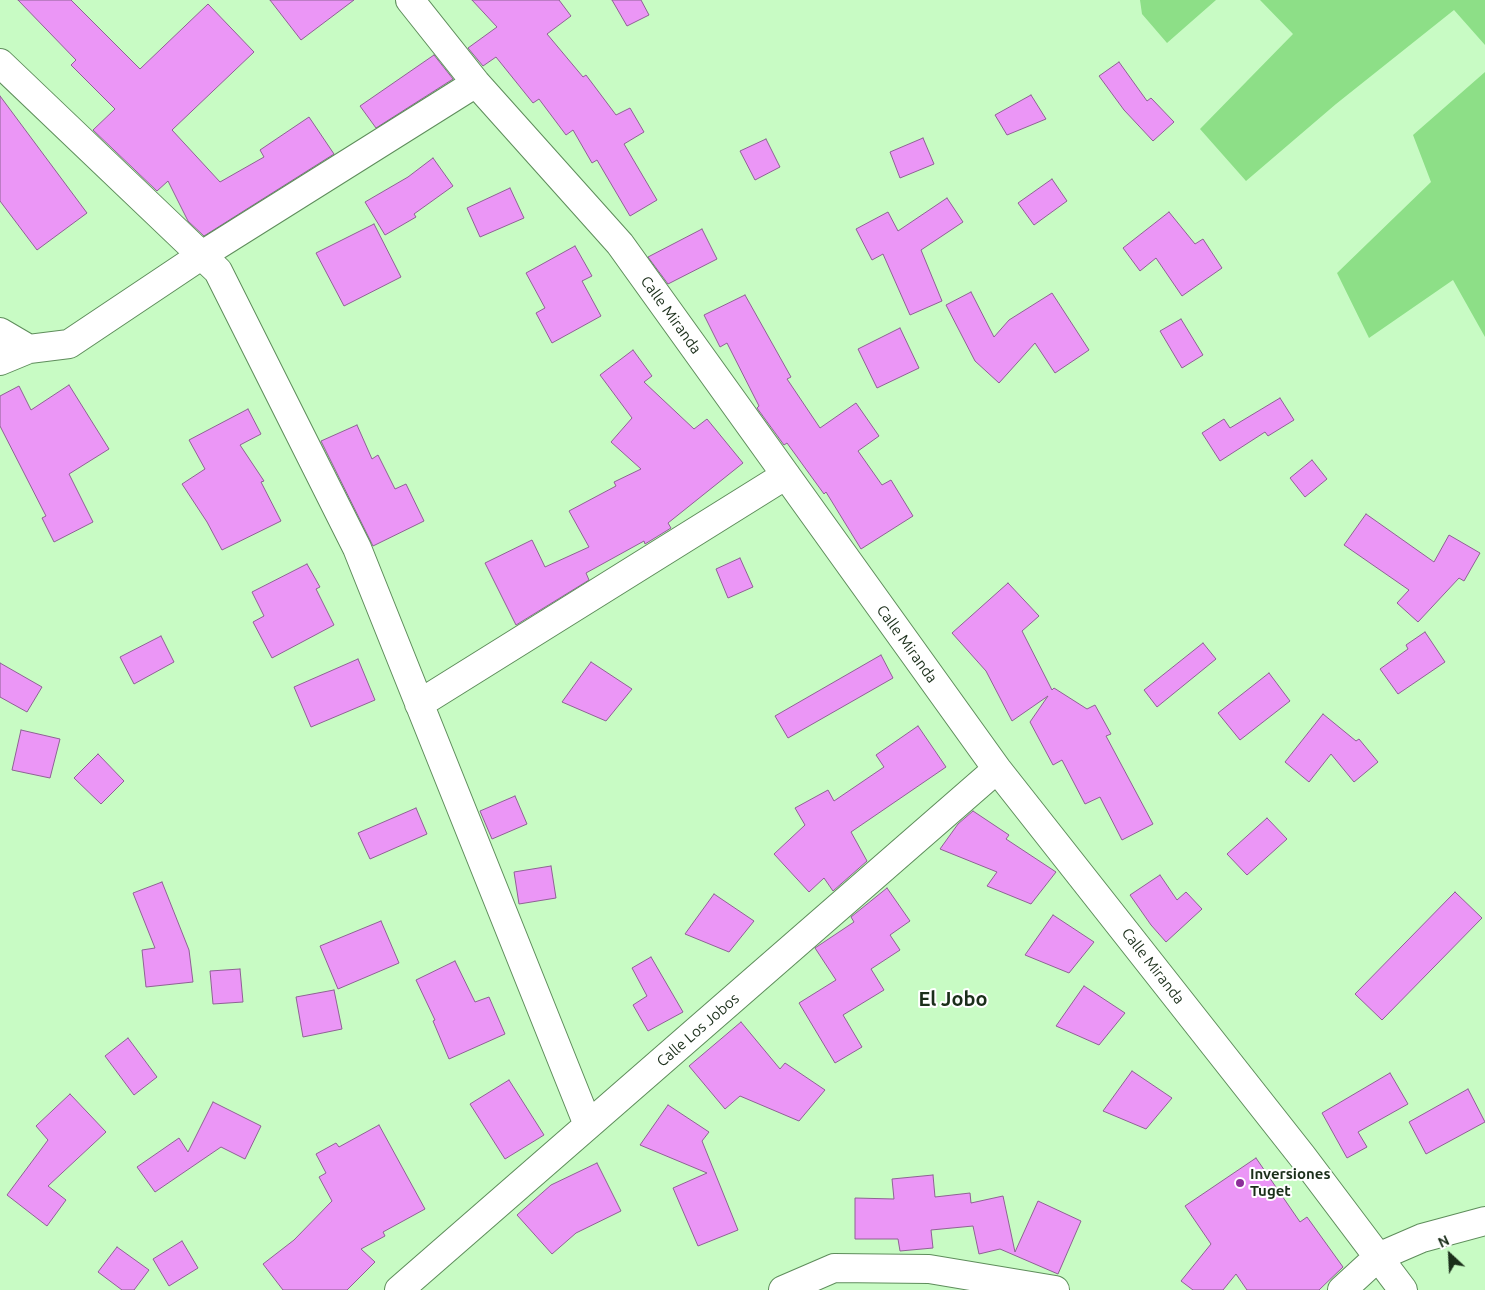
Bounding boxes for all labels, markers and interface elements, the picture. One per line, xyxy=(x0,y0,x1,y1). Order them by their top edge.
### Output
street label: Calle Miranda xyxy=(637,273,705,357)
street label: Calle Miranda xyxy=(873,602,941,686)
street label: Calle Miranda xyxy=(1118,924,1188,1008)
district label: El Jobo xyxy=(918,987,988,1011)
street label: Calle Los Jobos xyxy=(653,989,743,1071)
place label: Inversiones Tuget xyxy=(1250,1165,1331,1200)
marker: Inversiones Tuget xyxy=(1234,1177,1246,1189)
north arrow xyxy=(1425,1230,1475,1280)
text: N xyxy=(1436,1232,1452,1251)

